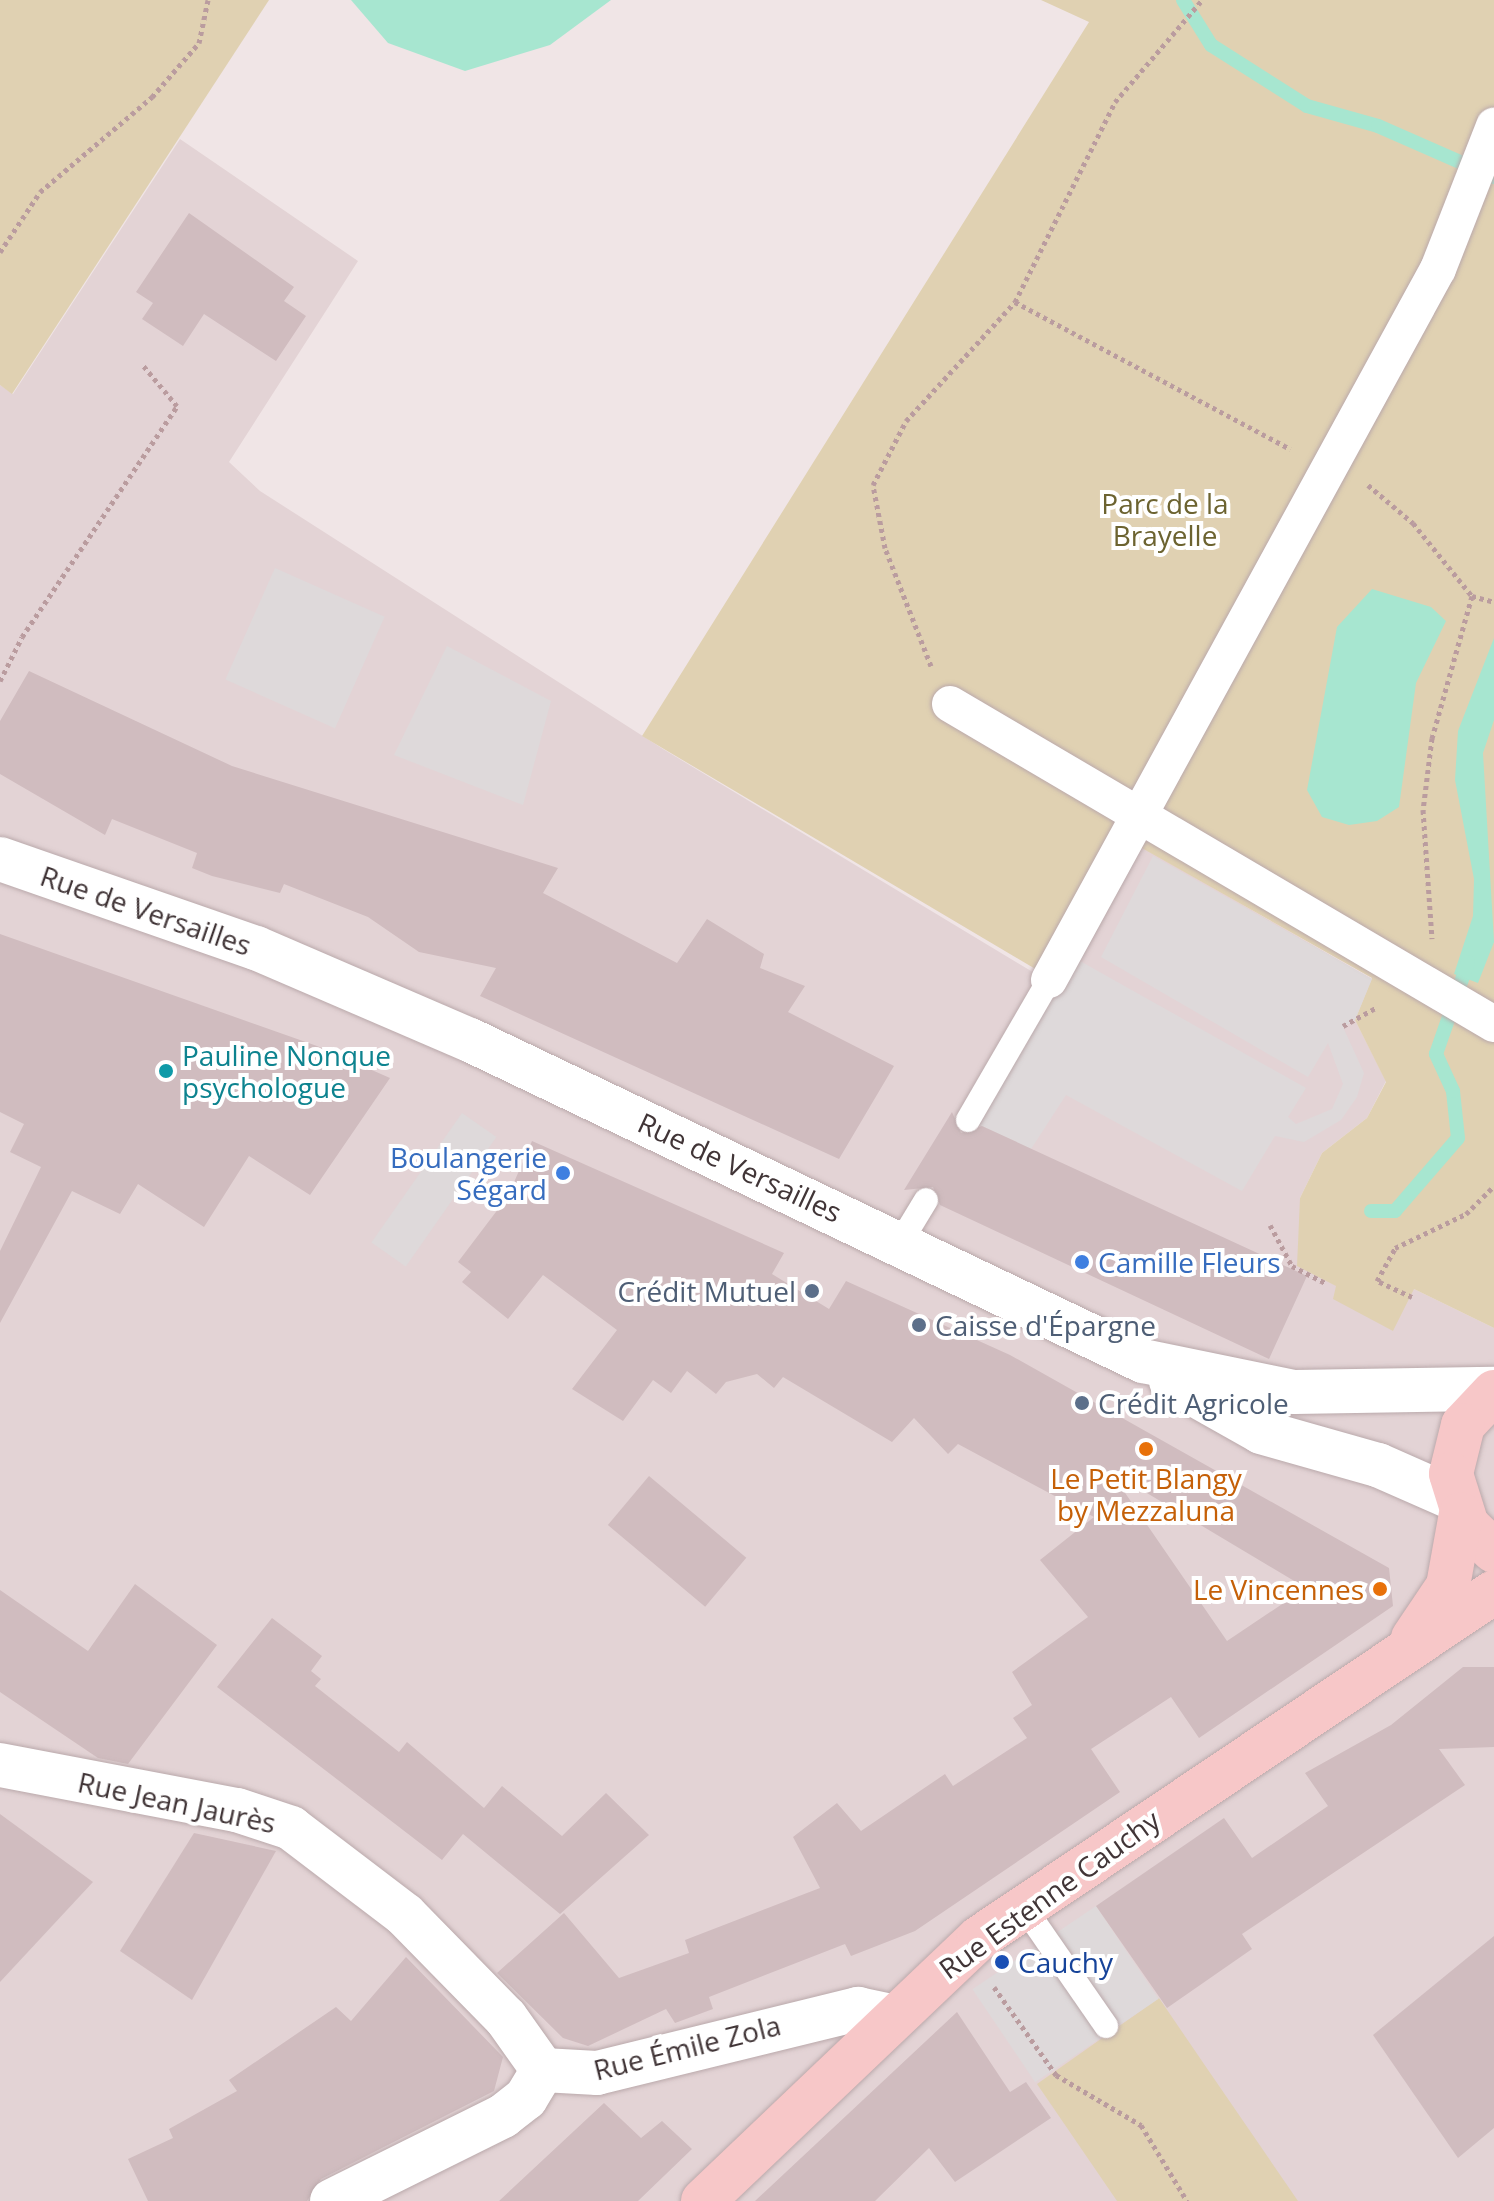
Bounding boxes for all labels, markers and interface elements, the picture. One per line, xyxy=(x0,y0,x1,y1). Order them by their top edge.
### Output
park label: Parc de la Brayelle xyxy=(1101,486,1229,552)
street label: Rue de Versailles xyxy=(36,858,256,962)
place label: Pauline Nonque psychologue xyxy=(182,1038,391,1104)
marker: Pauline Nonque psychologue xyxy=(157,1062,175,1080)
street label: Rue de Versailles xyxy=(633,1105,847,1229)
place label: Boulangerie Ségard xyxy=(390,1140,547,1206)
marker: Boulangerie Ségard xyxy=(554,1164,572,1182)
place label: Camille Fleurs xyxy=(1098,1245,1281,1279)
marker: Camille Fleurs xyxy=(1073,1253,1091,1271)
place label: Crédit Mutuel xyxy=(617,1274,796,1308)
marker: Crédit Mutuel xyxy=(803,1282,821,1300)
place label: Caisse d'Épargne xyxy=(935,1308,1156,1342)
marker: Caisse d'Épargne xyxy=(910,1316,928,1334)
place label: Crédit Agricole xyxy=(1098,1386,1289,1420)
marker: Crédit Agricole xyxy=(1073,1394,1091,1412)
marker: Le Petit Blangy by Mezzaluna xyxy=(1137,1440,1155,1458)
place label: Le Petit Blangy by Mezzaluna xyxy=(1050,1461,1242,1527)
place label: Le Vincennes xyxy=(1193,1572,1364,1606)
marker: Le Vincennes xyxy=(1371,1580,1389,1598)
street label: Rue Jean Jaurès xyxy=(75,1765,279,1839)
street label: Rue Estenne Cauchy xyxy=(932,1803,1166,1985)
place label: Cauchy xyxy=(1018,1945,1113,1979)
marker: Cauchy xyxy=(993,1953,1011,1971)
street label: Rue Émile Zola xyxy=(590,2008,784,2086)

